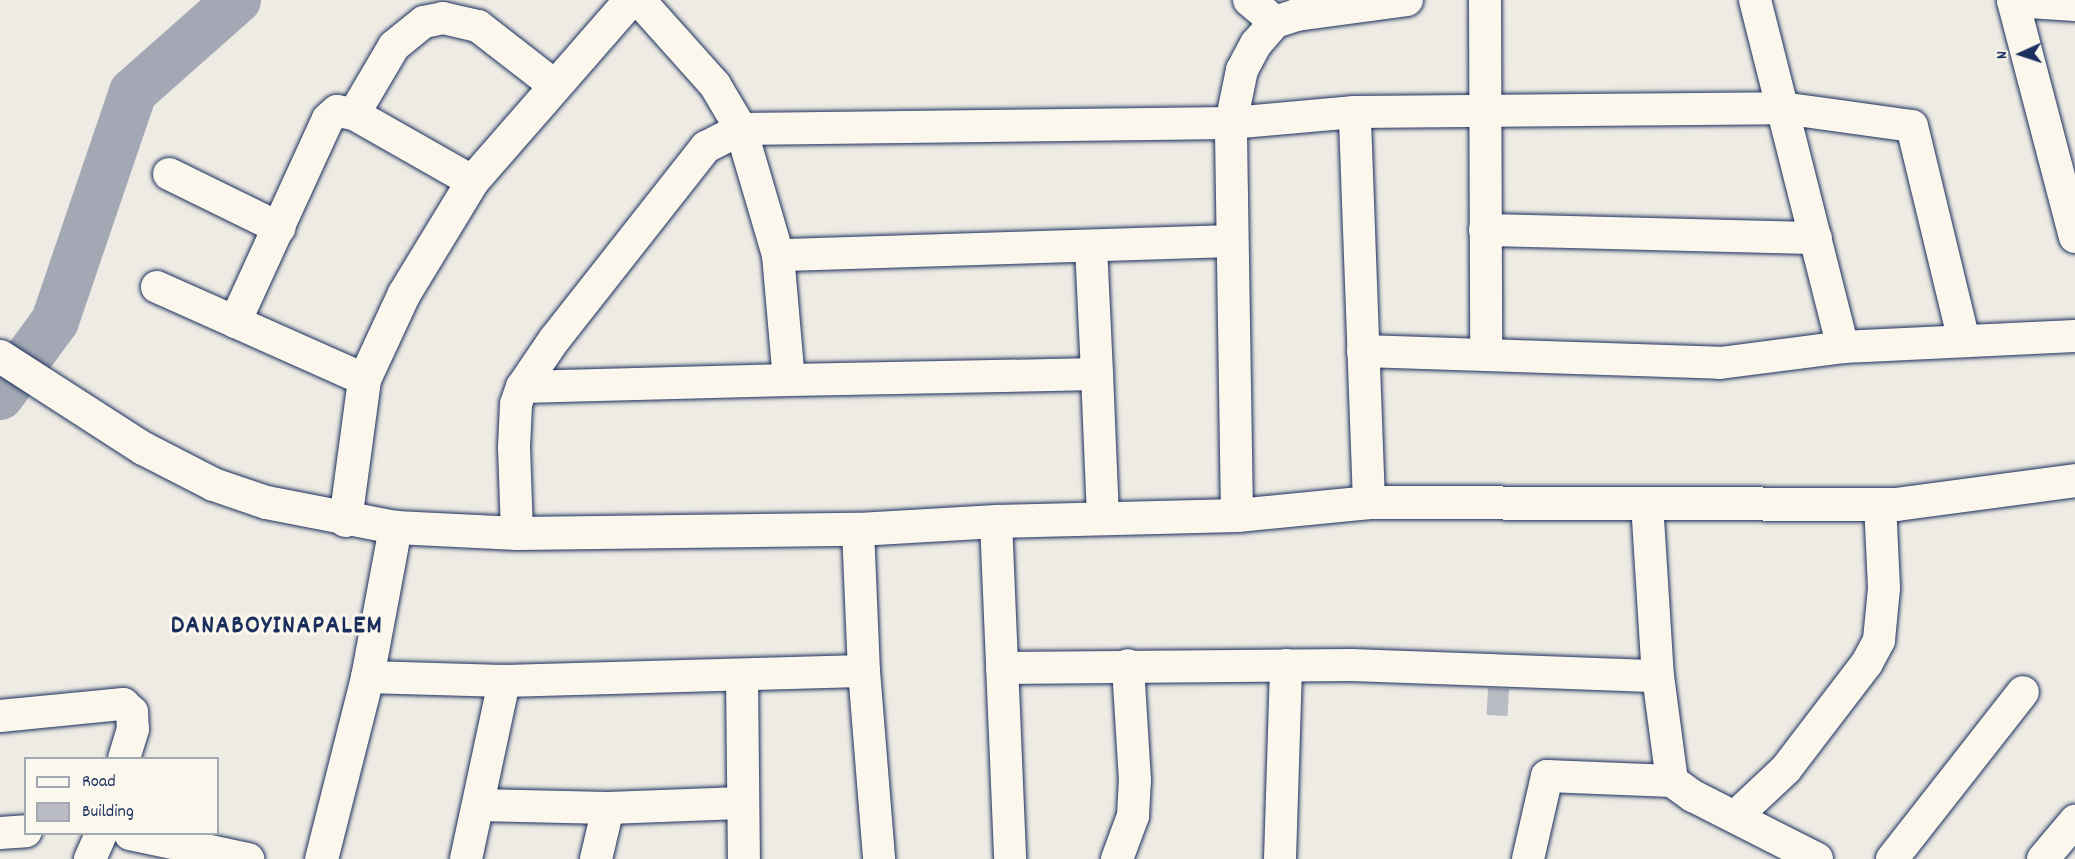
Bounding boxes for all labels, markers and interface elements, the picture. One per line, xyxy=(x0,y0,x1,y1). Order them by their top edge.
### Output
north arrow xyxy=(1991,24,2051,84)
text: N xyxy=(1991,50,2014,60)
district label: DANABOYINAPALEM xyxy=(171,611,383,643)
legend xyxy=(24,757,219,835)
text: Road xyxy=(82,770,116,795)
text: Building xyxy=(82,800,134,825)

